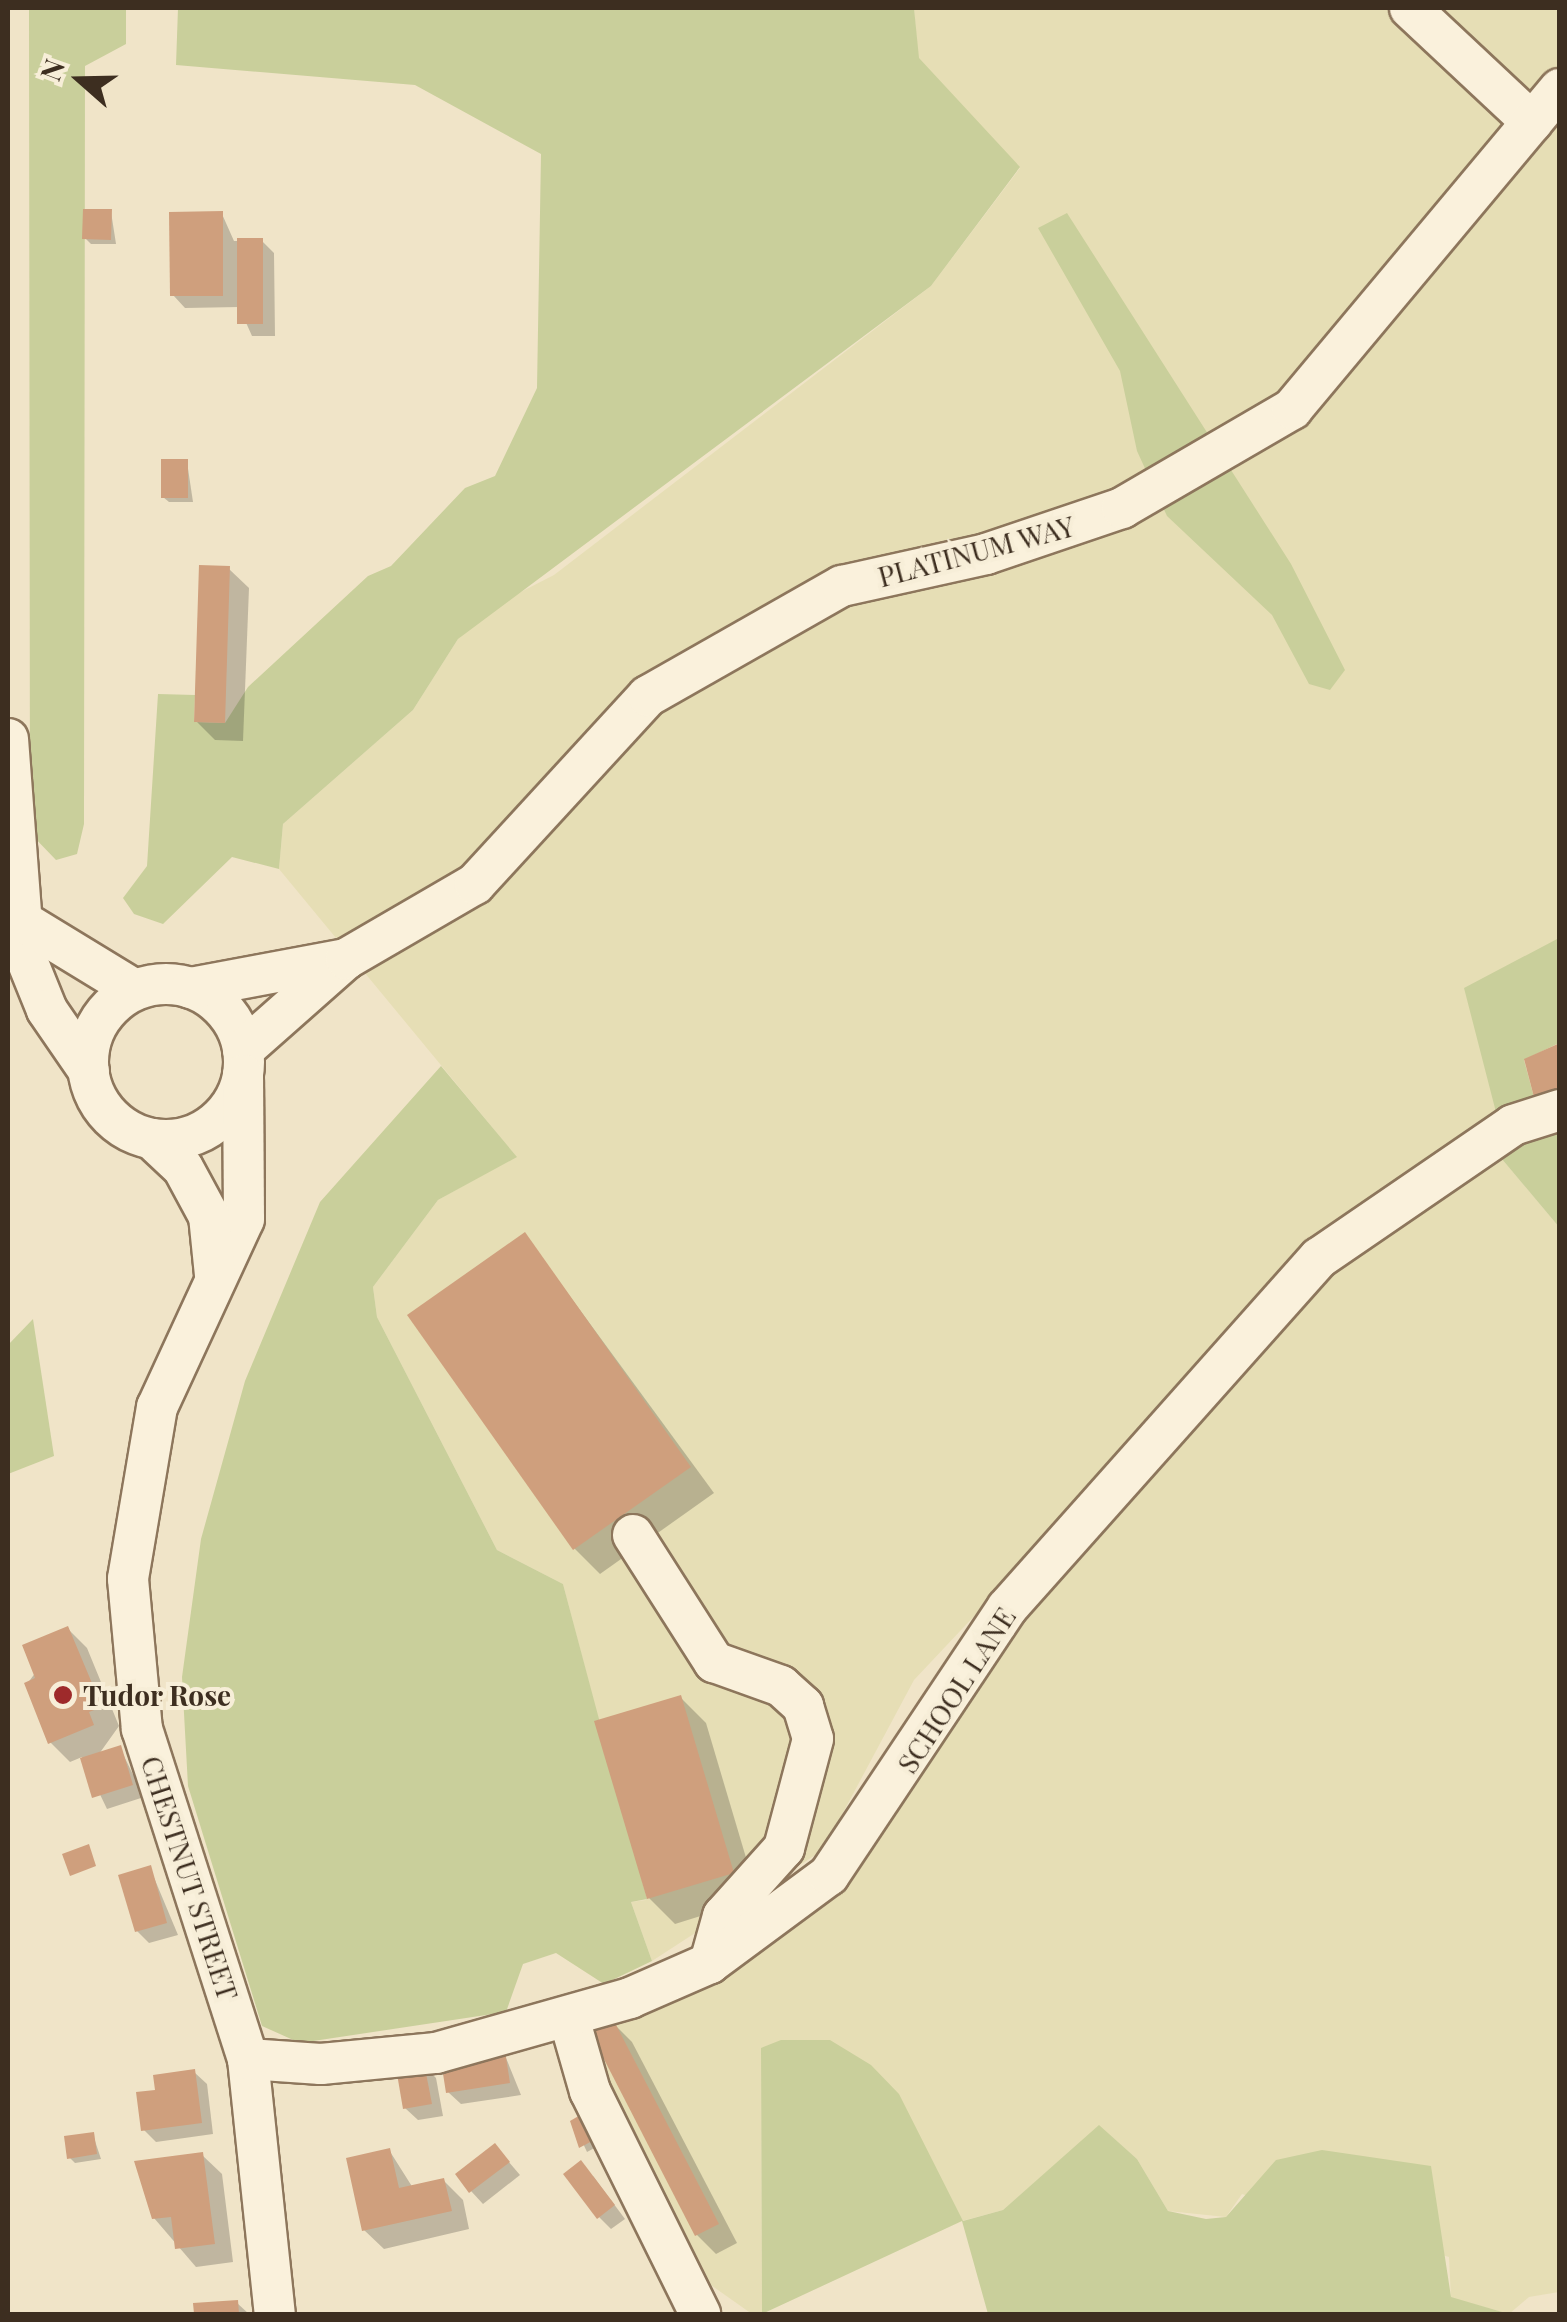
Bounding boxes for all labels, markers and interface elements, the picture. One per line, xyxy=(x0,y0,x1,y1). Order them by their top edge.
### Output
north arrow xyxy=(30,30,130,130)
text: N xyxy=(30,54,72,85)
street label: PLATINUM WAY xyxy=(874,509,1078,593)
street label: SCHOOL LANE xyxy=(890,1601,1022,1779)
place label: Tudor Rose xyxy=(83,1678,232,1712)
marker: Tudor Rose xyxy=(52,1684,74,1706)
street label: CHESTNUT STREET xyxy=(135,1751,245,2005)

